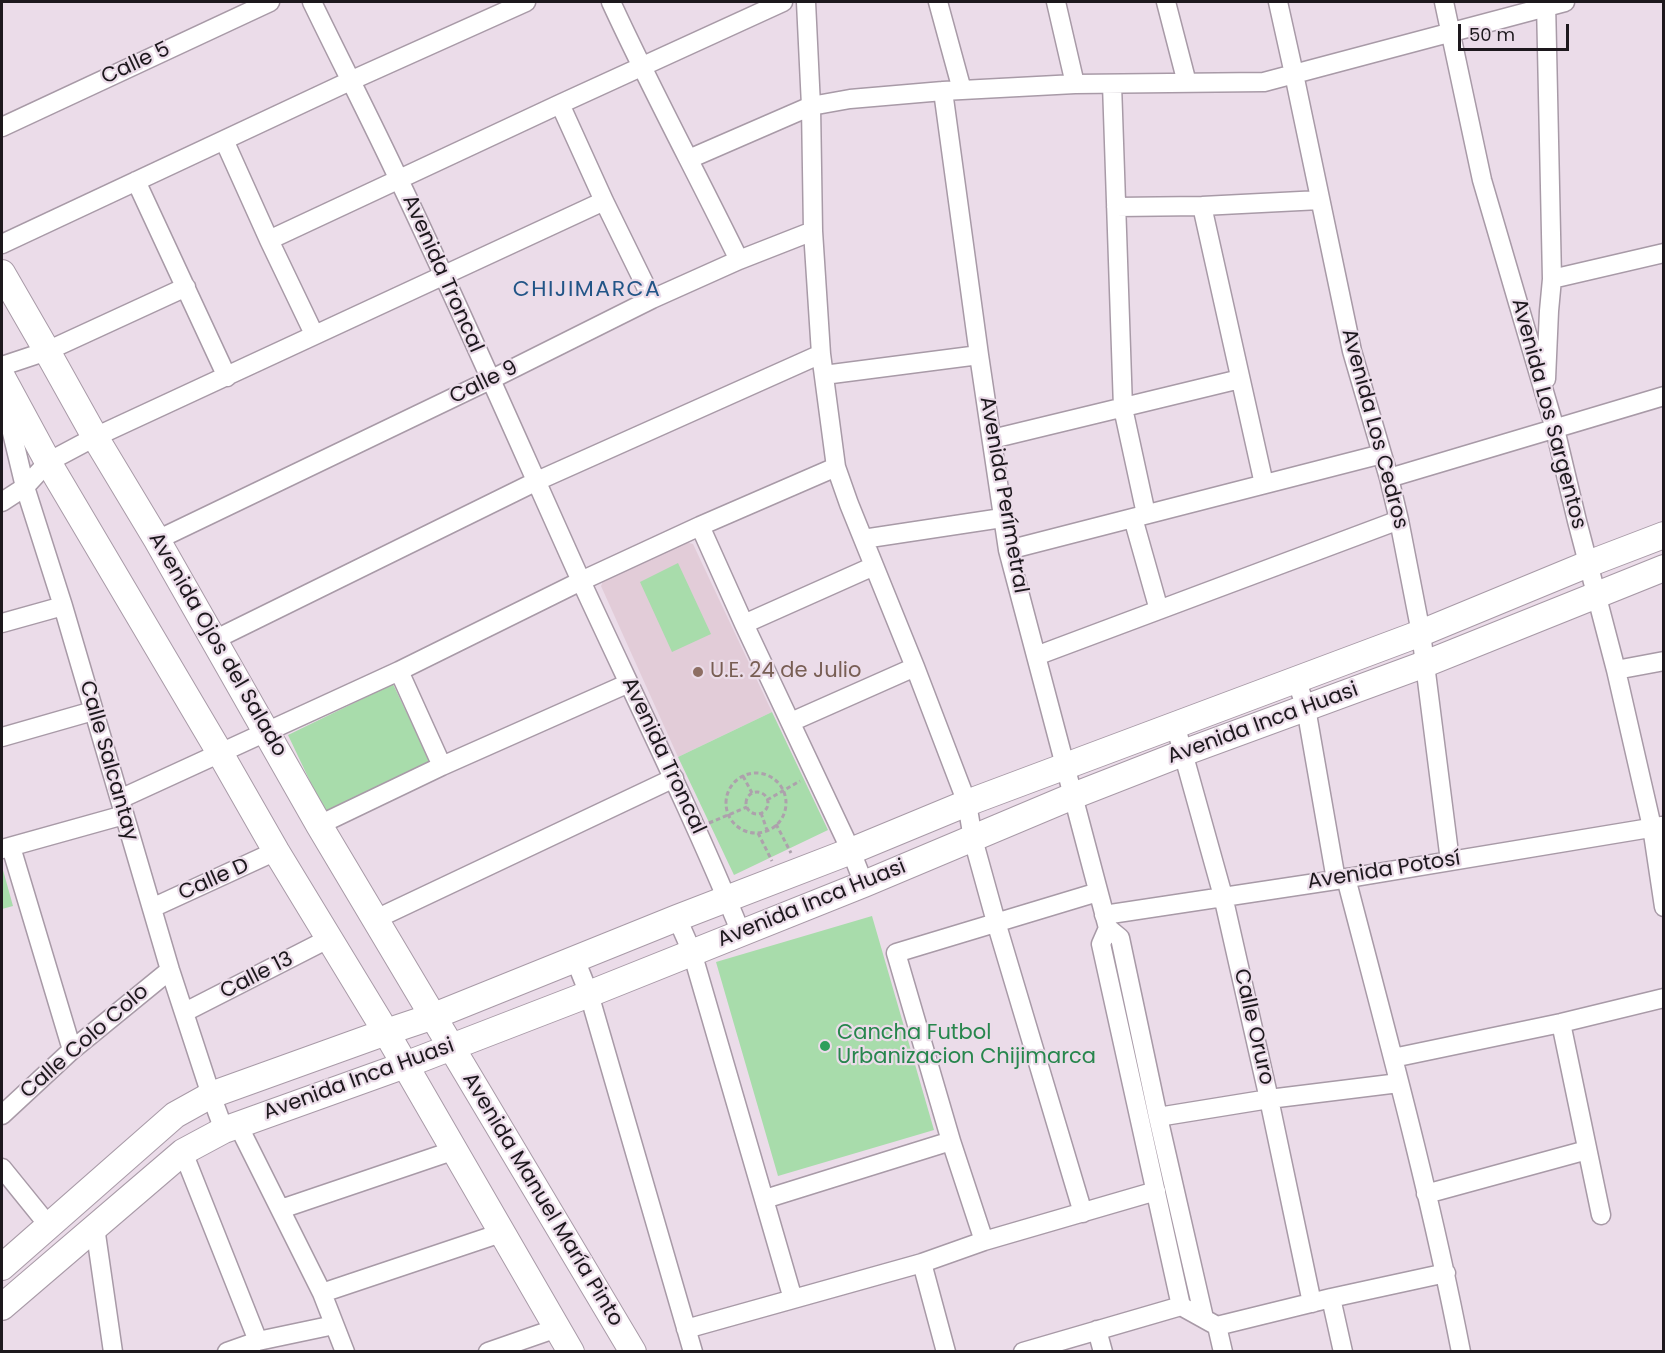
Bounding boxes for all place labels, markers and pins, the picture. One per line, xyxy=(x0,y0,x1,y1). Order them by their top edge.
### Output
place label: U.E. 24 de Julio xyxy=(710,659,861,685)
marker: U.E. 24 de Julio xyxy=(691,665,705,679)
place label: Cancha Futbol Urbanizacion Chijimarca xyxy=(837,1021,1096,1071)
marker: Cancha Futbol Urbanizacion Chijimarca xyxy=(818,1039,832,1053)

